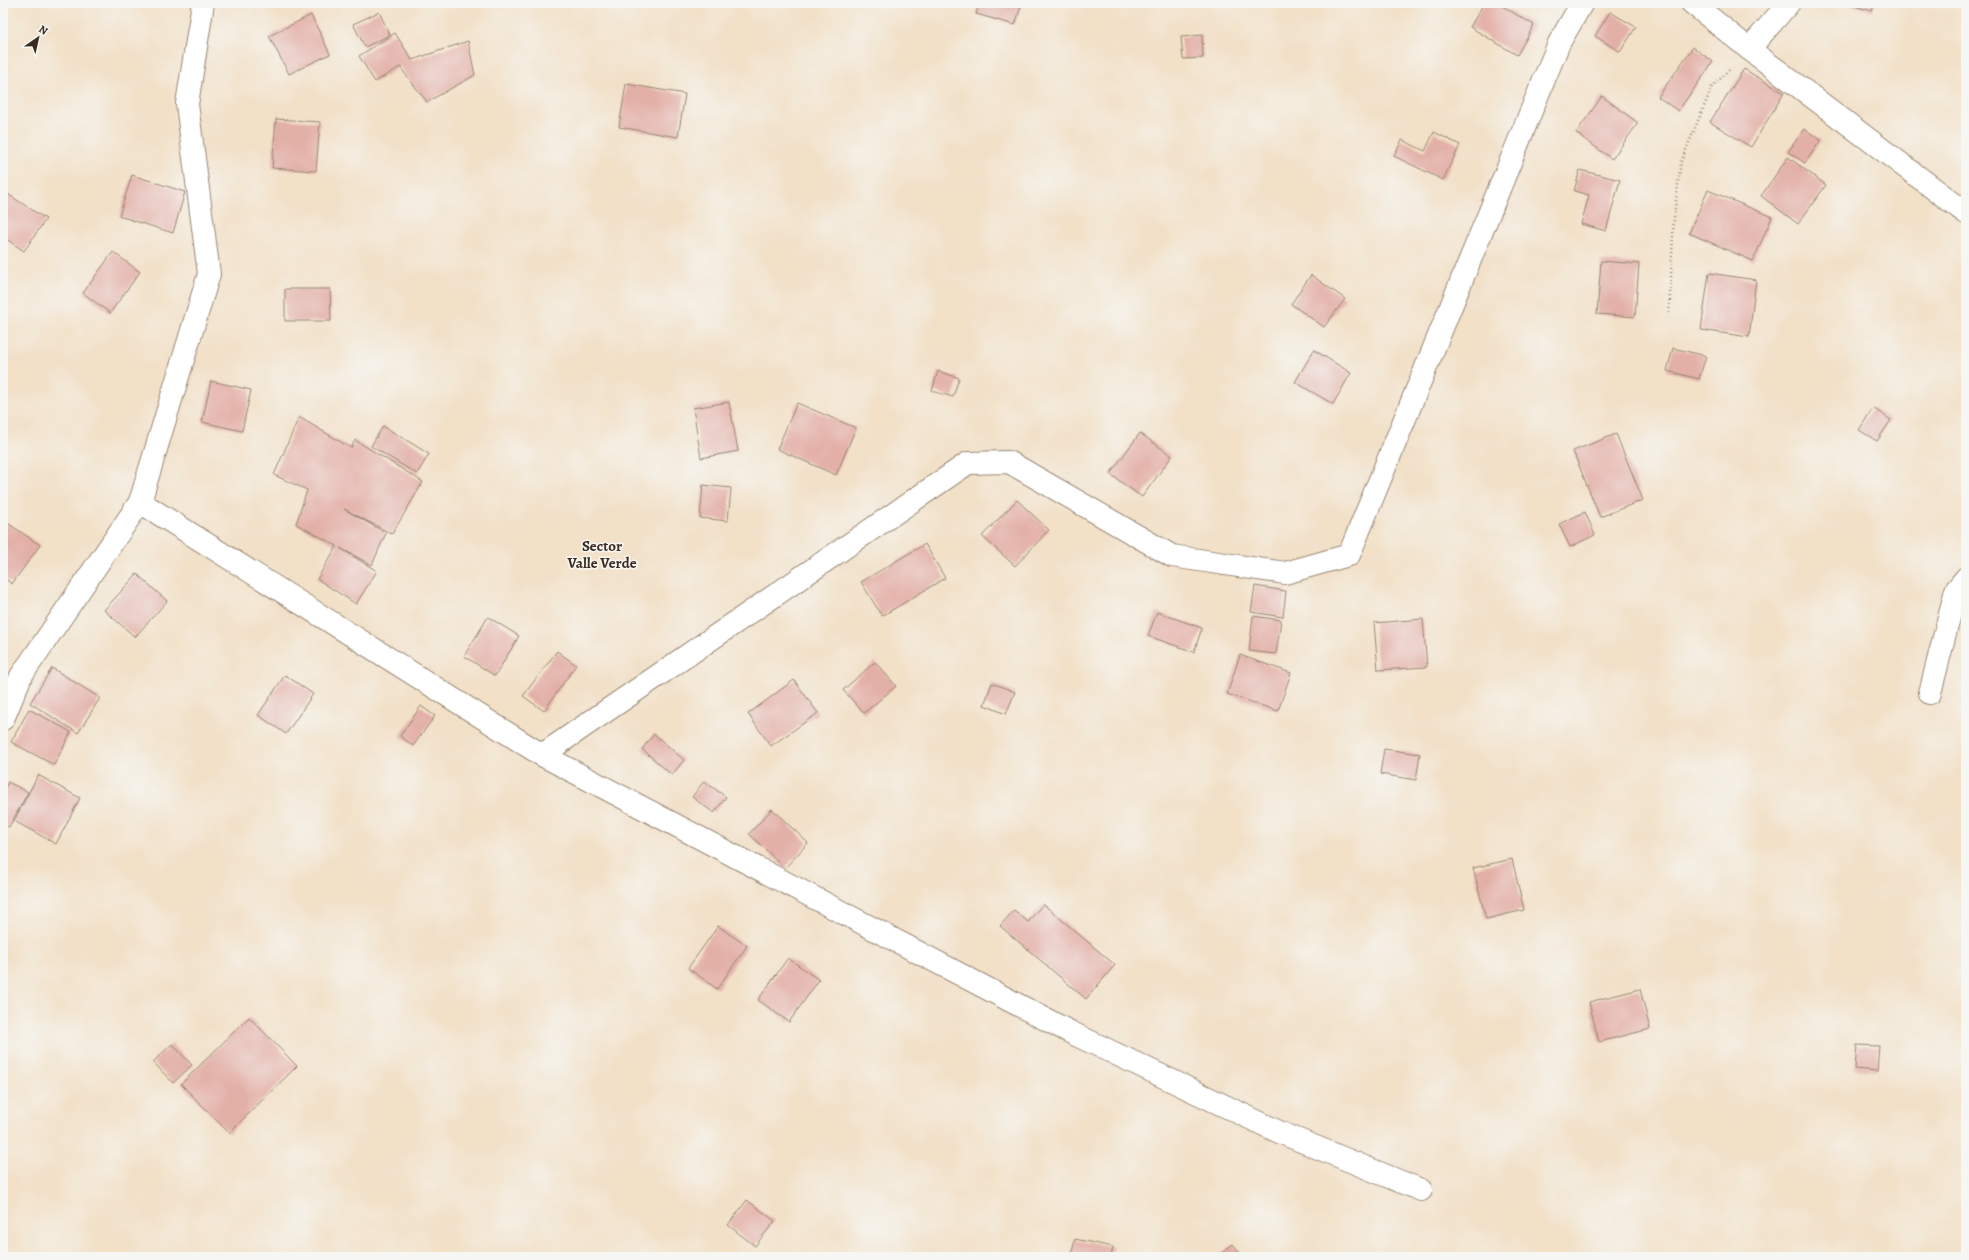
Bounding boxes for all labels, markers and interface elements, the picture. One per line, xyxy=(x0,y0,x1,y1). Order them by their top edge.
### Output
north arrow xyxy=(18,18,58,58)
text: N xyxy=(36,22,51,39)
district label: Sector Valle Verde xyxy=(566,536,637,573)

